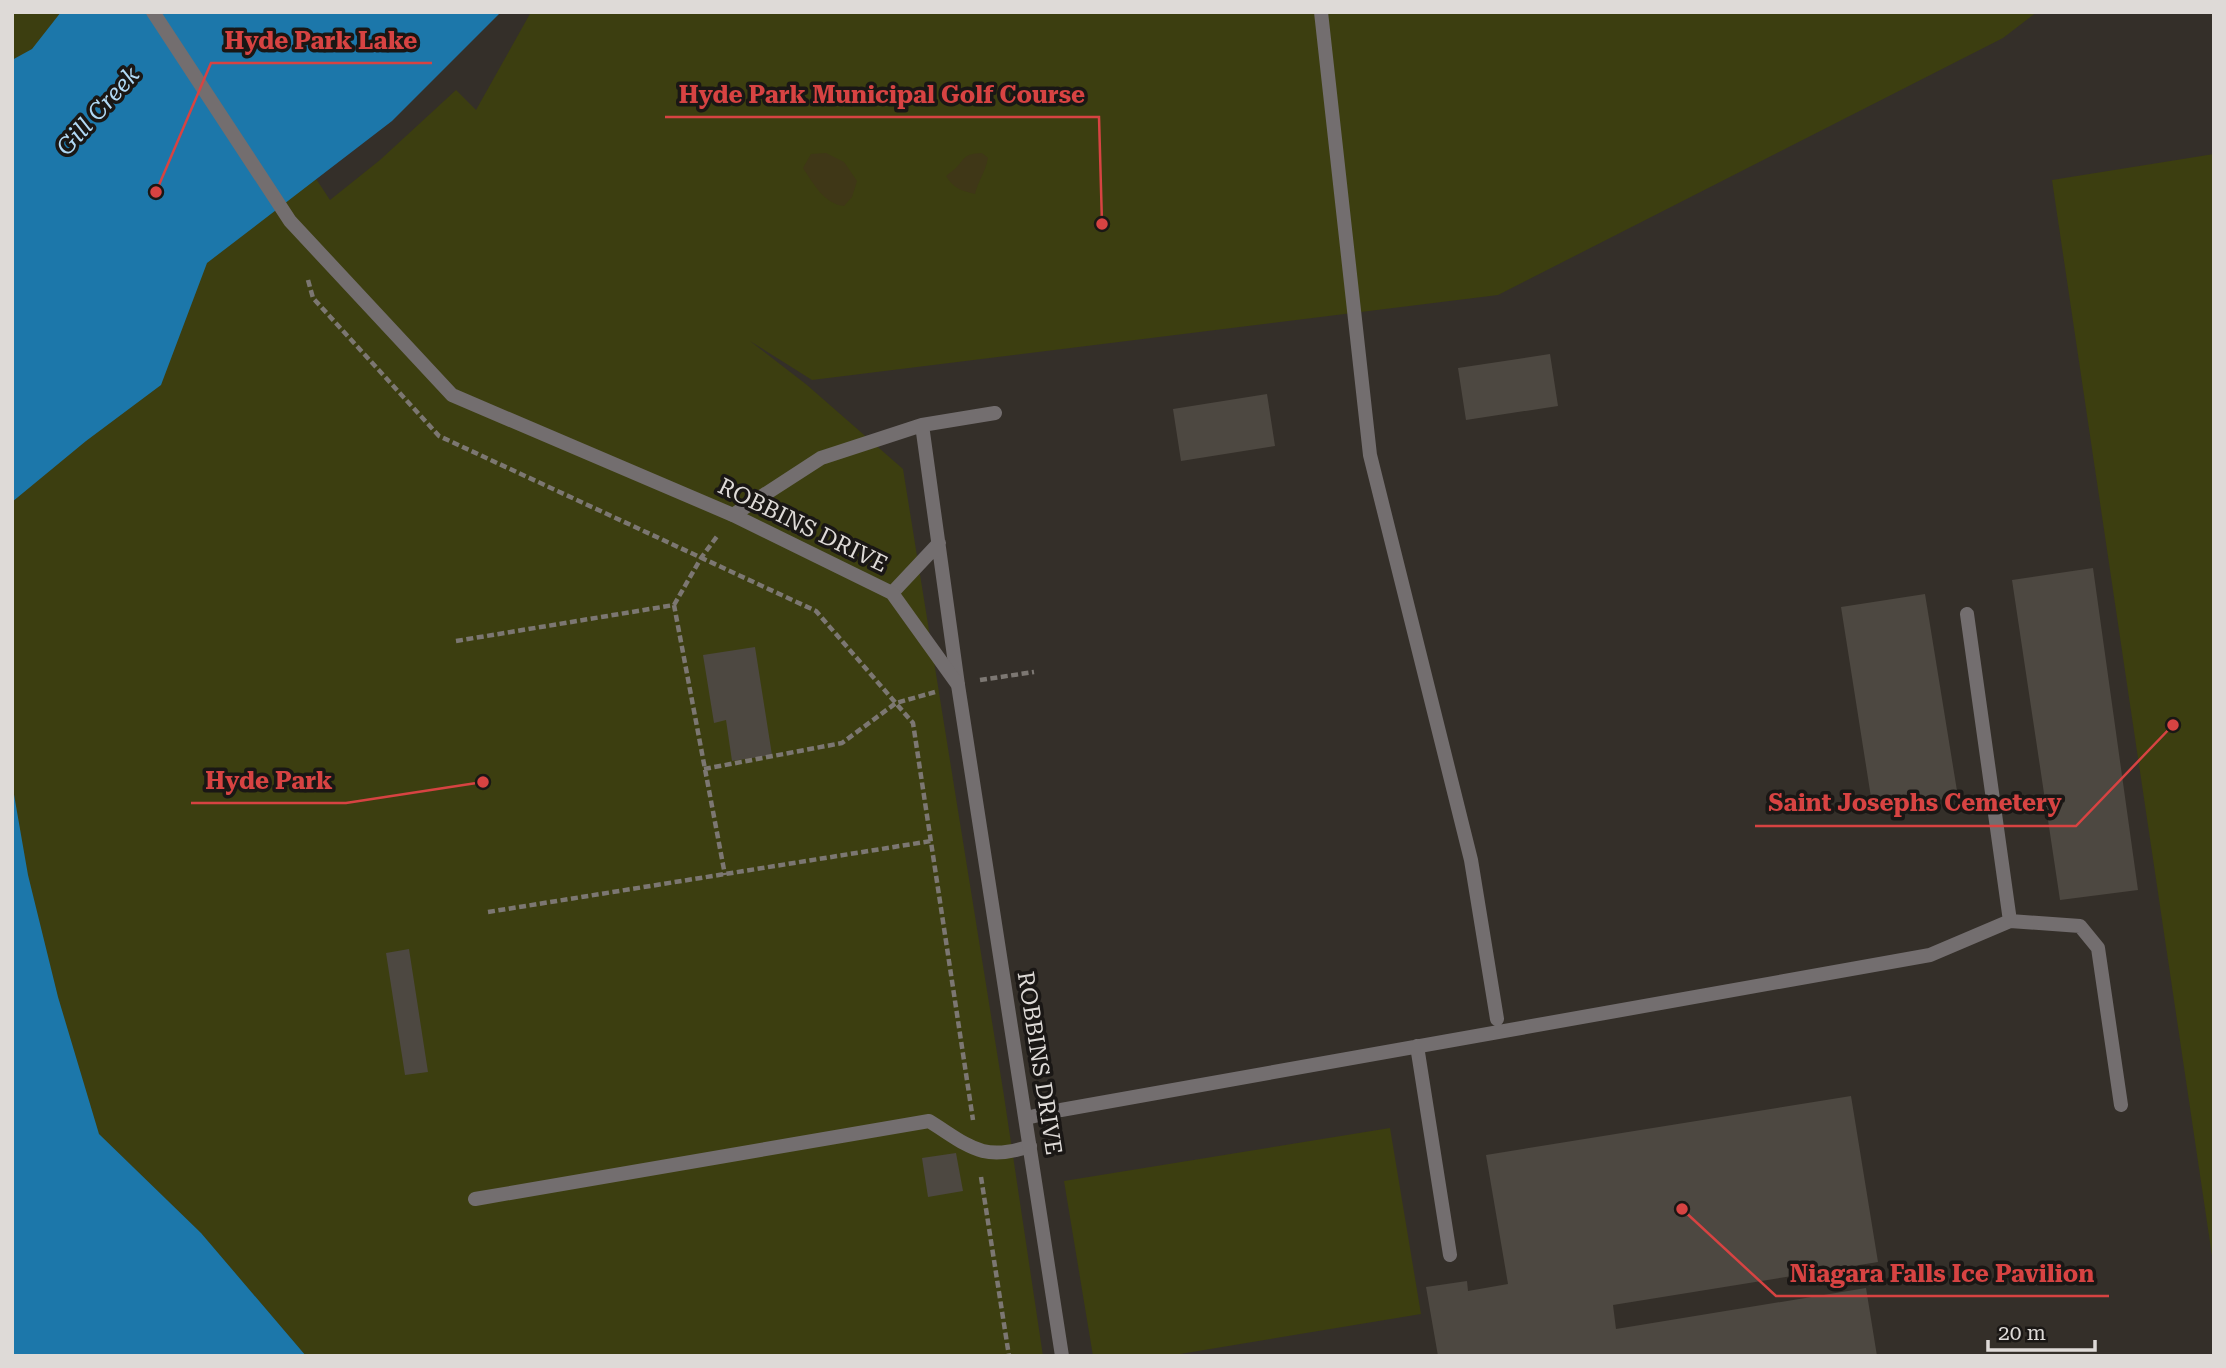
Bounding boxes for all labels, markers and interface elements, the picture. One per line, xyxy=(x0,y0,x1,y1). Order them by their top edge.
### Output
callout: Hyde Park Lake xyxy=(211,18,432,63)
text: Hyde Park Lake xyxy=(225,27,417,55)
water label: Gill Creek xyxy=(51,61,145,161)
callout: Hyde Park Municipal Golf Course xyxy=(665,72,1099,117)
text: Hyde Park Municipal Golf Course xyxy=(679,81,1085,109)
street label: ROBBINS DRIVE xyxy=(714,473,892,578)
callout: Hyde Park xyxy=(191,758,346,803)
text: Hyde Park xyxy=(205,767,333,795)
callout: Saint Josephs Cemetery xyxy=(1755,781,2076,826)
text: Saint Josephs Cemetery xyxy=(1768,789,2062,817)
street label: ROBBINS DRIVE xyxy=(1012,969,1067,1157)
callout: Niagara Falls Ice Pavilion xyxy=(1776,1251,2109,1296)
text: Niagara Falls Ice Pavilion xyxy=(1790,1260,2094,1288)
scale bar xyxy=(1988,1308,2095,1352)
text: 20 m xyxy=(1998,1321,2046,1345)

